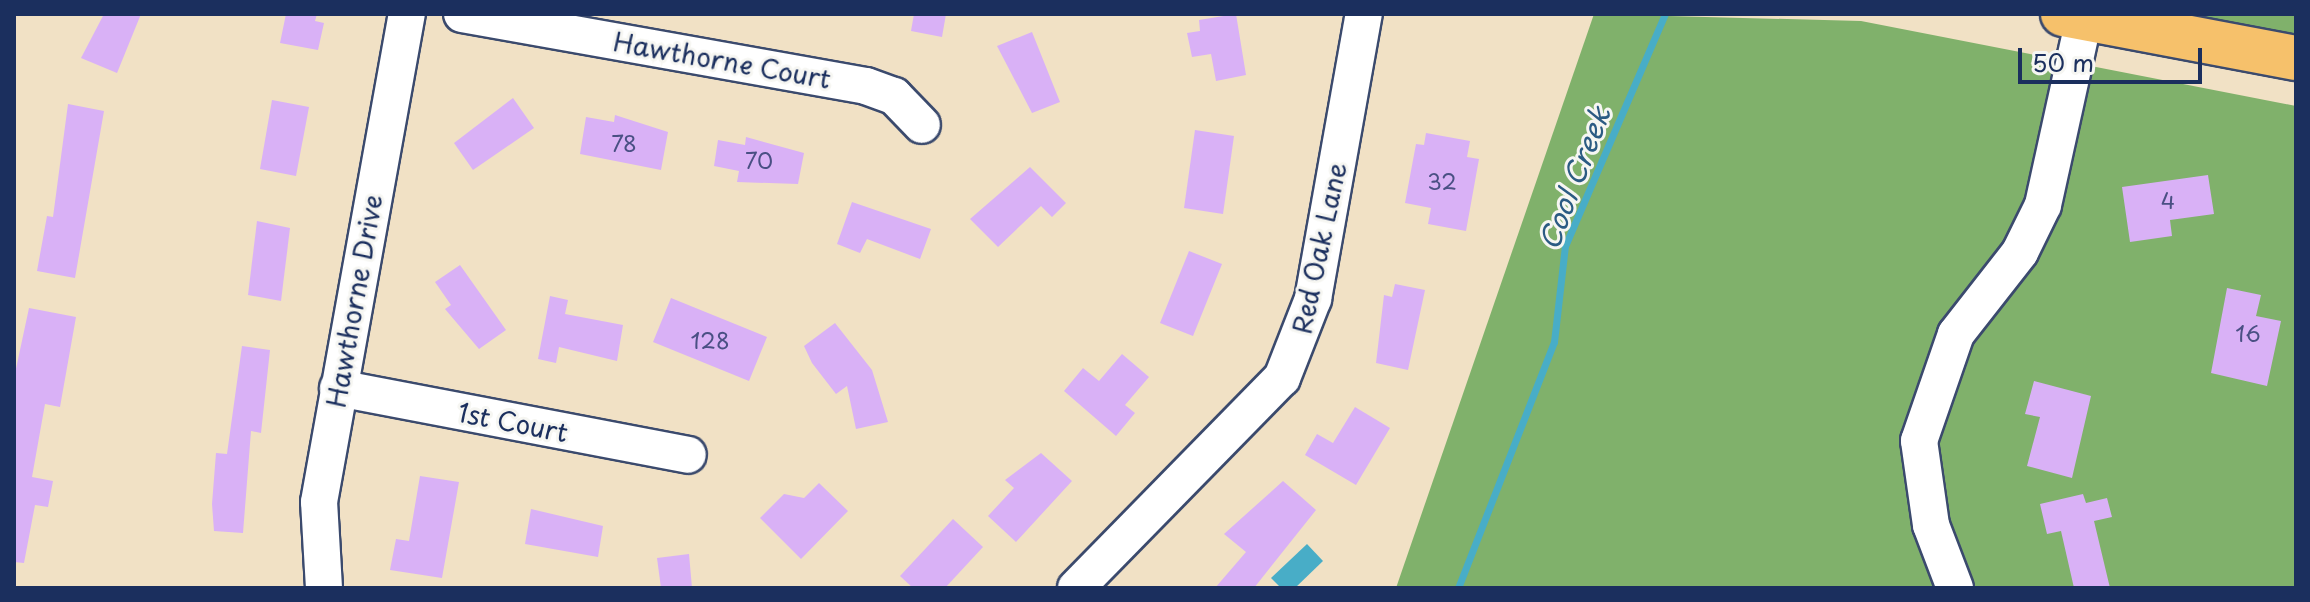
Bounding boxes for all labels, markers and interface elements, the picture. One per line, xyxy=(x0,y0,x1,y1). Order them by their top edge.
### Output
street label: Hawthorne Court xyxy=(610,25,834,95)
scale bar xyxy=(2022,32,2206,82)
text: 50 m xyxy=(2032,44,2094,80)
water label: Cool Creek xyxy=(1531,102,1617,254)
house number: 78 xyxy=(611,130,637,156)
house number: 70 xyxy=(745,147,773,173)
street label: Red Oak Lane xyxy=(1285,158,1353,338)
house number: 32 xyxy=(1427,168,1457,194)
house number: 4 xyxy=(2161,187,2175,213)
street label: Hawthorne Drive xyxy=(320,192,388,410)
house number: 16 xyxy=(2235,320,2261,346)
house number: 128 xyxy=(690,327,730,353)
street label: 1st Court xyxy=(454,396,572,448)

